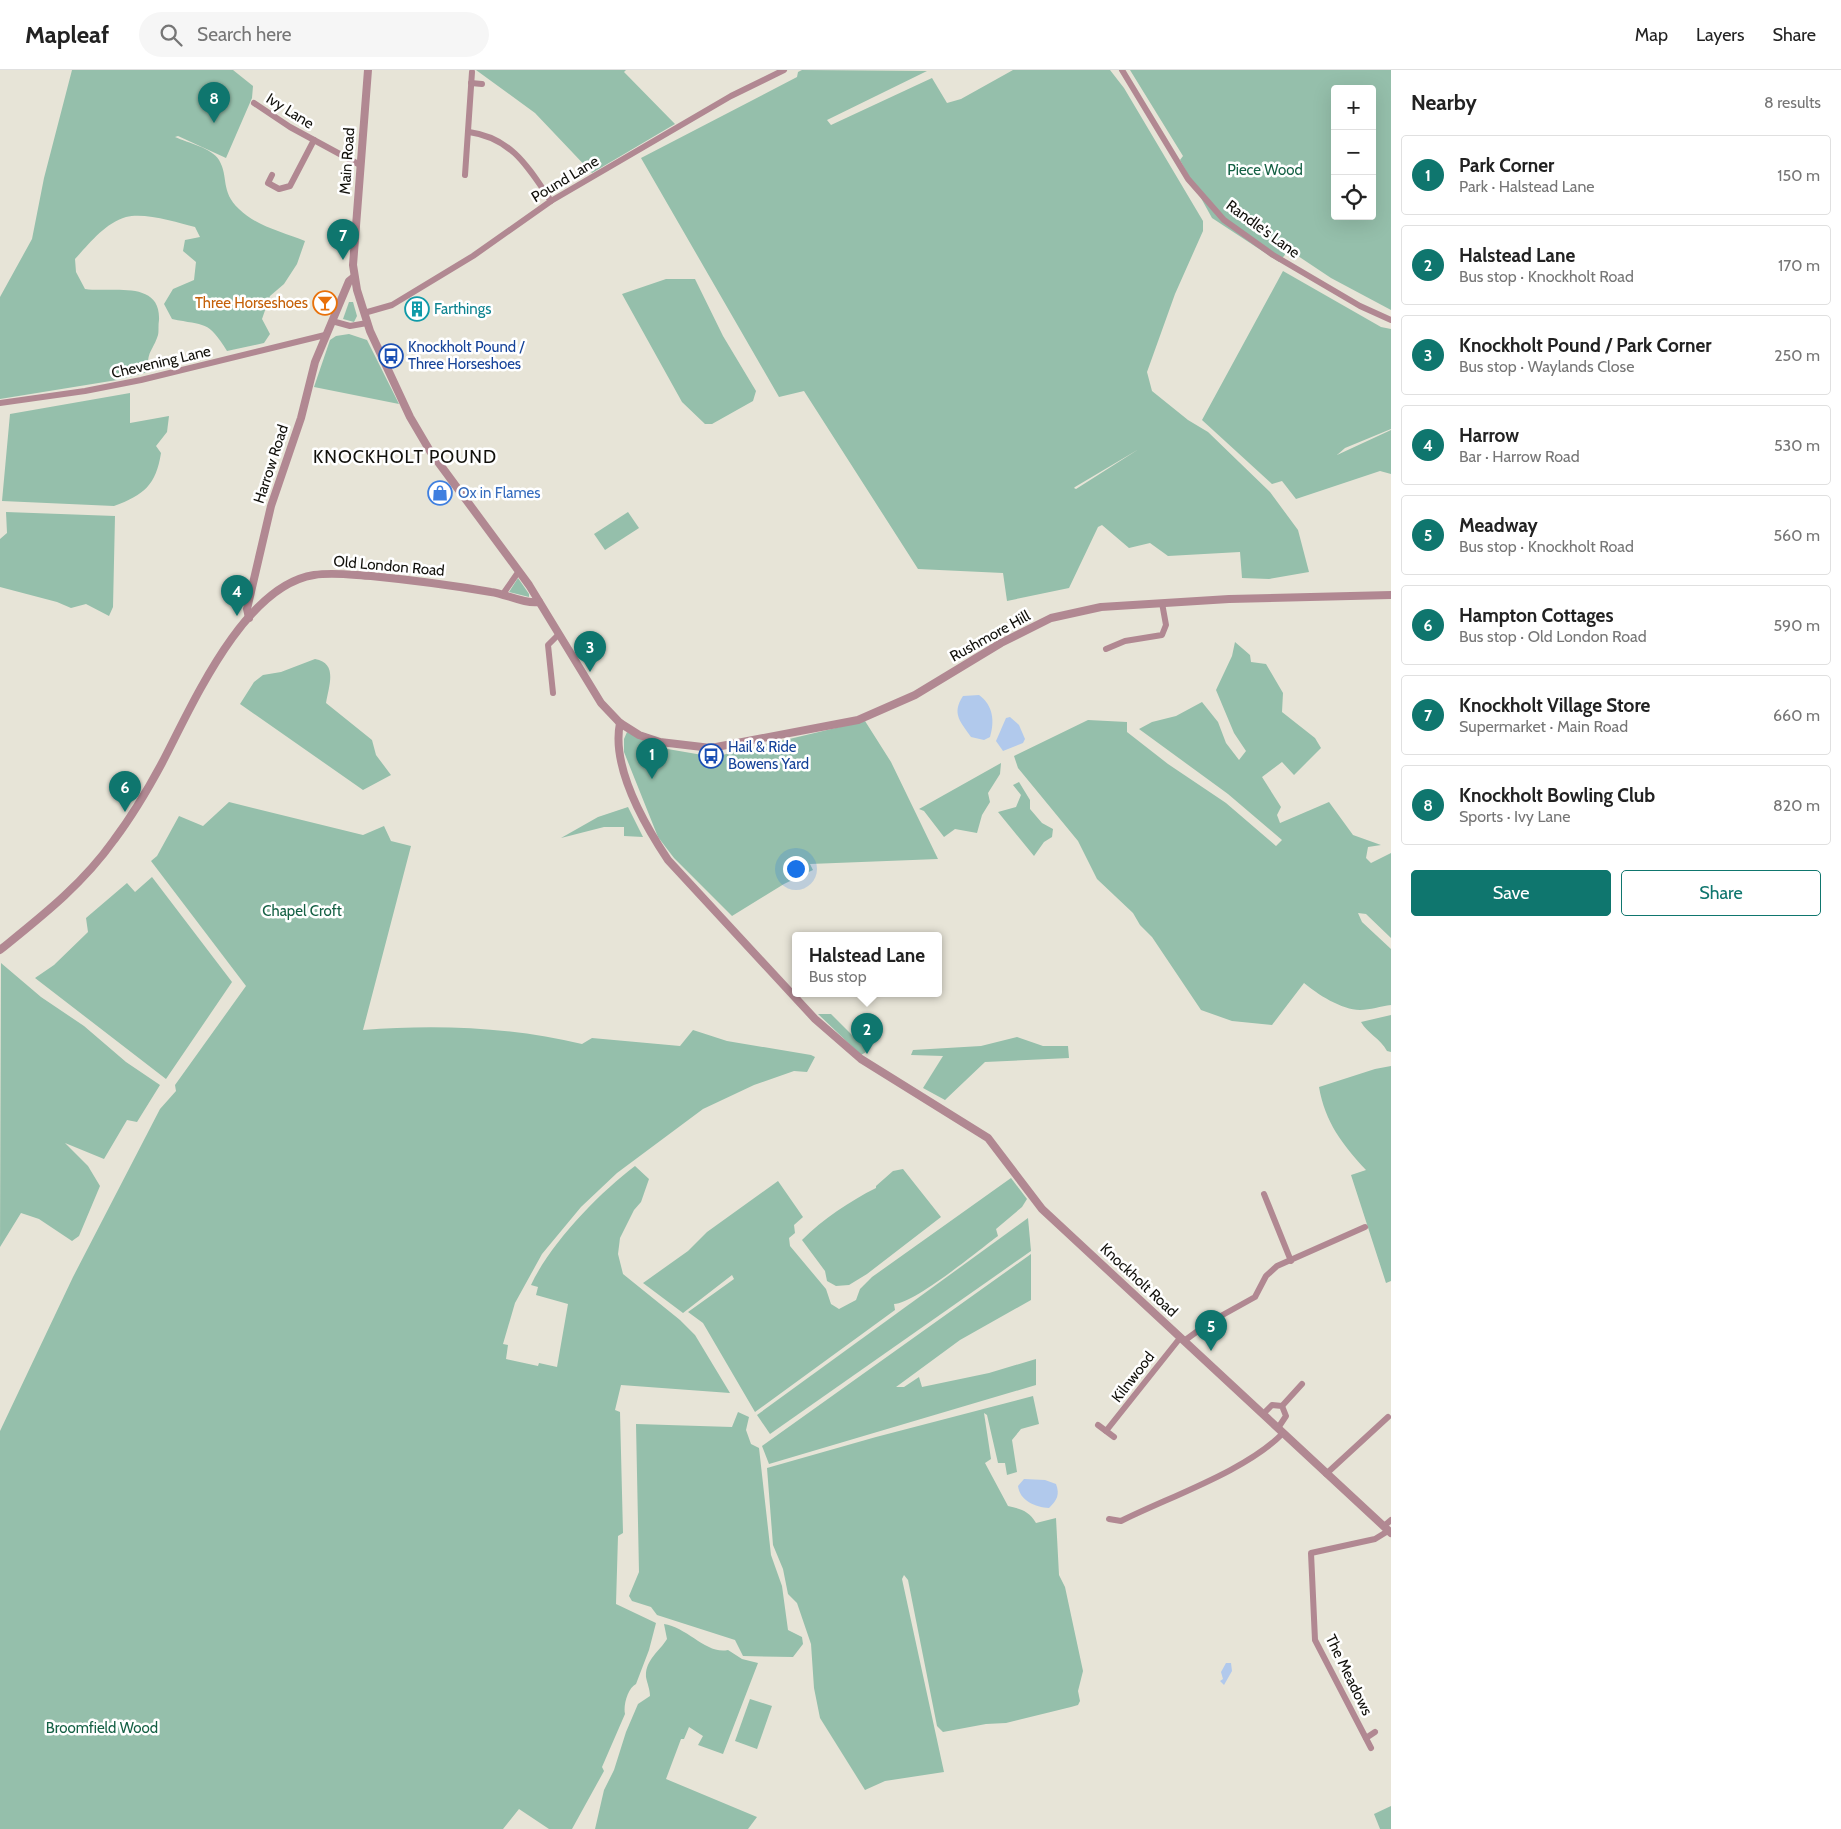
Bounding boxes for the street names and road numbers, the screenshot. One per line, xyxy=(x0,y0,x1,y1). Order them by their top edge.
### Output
street label: Ivy Lane xyxy=(263,89,317,133)
street label: Main Road xyxy=(336,127,358,195)
street label: Pound Lane xyxy=(528,152,602,206)
street label: Randle's Lane xyxy=(1223,196,1304,262)
street label: Chevening Lane xyxy=(110,342,213,382)
street label: Harrow Road xyxy=(250,422,292,506)
street label: Old London Road xyxy=(333,552,445,580)
street label: Rushmore Hill xyxy=(947,606,1034,665)
street label: Knockholt Road xyxy=(1096,1239,1182,1321)
street label: Kilnwood xyxy=(1108,1348,1158,1406)
street label: The Meadows xyxy=(1322,1632,1376,1718)

